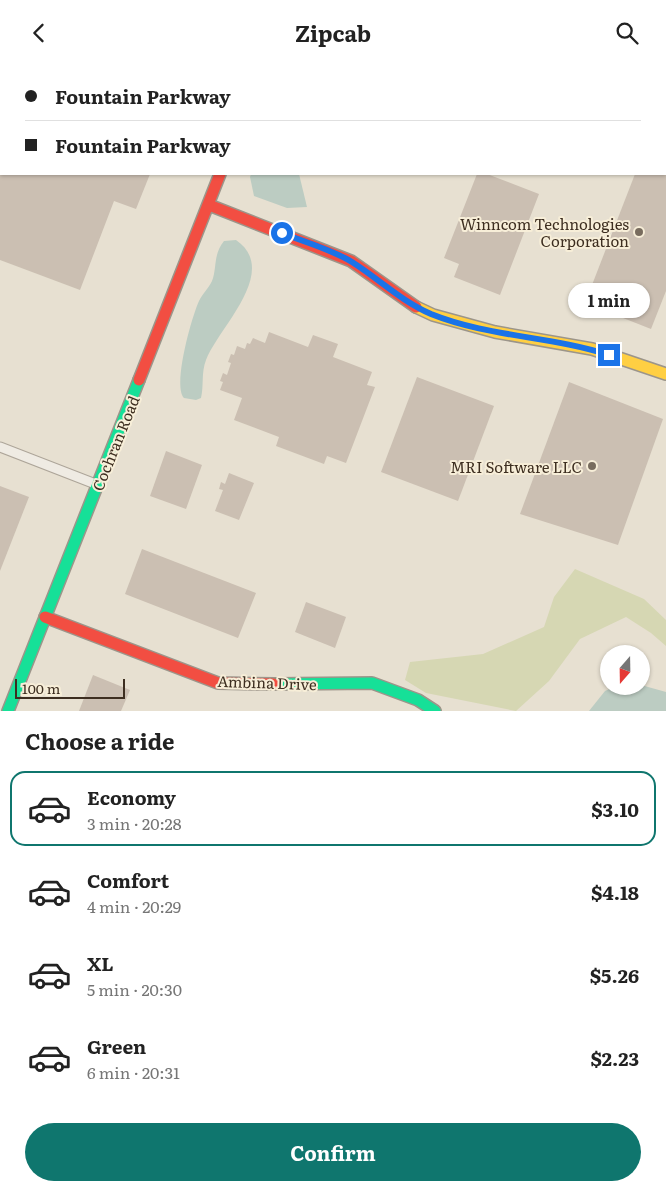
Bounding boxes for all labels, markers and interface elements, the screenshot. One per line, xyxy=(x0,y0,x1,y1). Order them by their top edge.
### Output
text: Zipcab xyxy=(295,16,371,49)
icon: back xyxy=(25,19,53,47)
icon: search xyxy=(613,19,641,47)
text: Fountain Parkway xyxy=(55,82,231,110)
text: Fountain Parkway xyxy=(55,131,231,159)
place label: Winncom Technologies Corporation xyxy=(460,212,629,252)
route start xyxy=(271,222,293,244)
marker: Winncom Technologies Corporation xyxy=(633,226,645,238)
callout: 1 min xyxy=(568,283,650,317)
text: 1 min xyxy=(588,288,630,312)
route end xyxy=(598,344,620,366)
street label: Cochran Road xyxy=(85,392,145,494)
place label: MRI Software LLC xyxy=(450,455,582,478)
marker: MRI Software LLC xyxy=(586,460,598,472)
north arrow xyxy=(600,645,650,695)
map controls xyxy=(600,645,650,695)
street label: Ambina Drive xyxy=(217,669,317,695)
scale bar xyxy=(15,676,125,699)
text: 100 m xyxy=(22,678,60,698)
text: Choose a ride xyxy=(25,724,174,757)
text: Economy xyxy=(87,783,176,811)
icon: car xyxy=(27,786,72,831)
text: $3.10 xyxy=(591,795,639,823)
text: 3 min · 20:28 xyxy=(87,811,182,835)
text: Comfort xyxy=(87,866,169,894)
icon: car xyxy=(27,869,72,914)
text: $4.18 xyxy=(591,878,639,906)
text: 4 min · 20:29 xyxy=(87,894,181,918)
text: XL xyxy=(87,949,114,977)
icon: car xyxy=(27,952,72,997)
text: $5.26 xyxy=(590,961,639,989)
text: 5 min · 20:30 xyxy=(87,977,182,1001)
text: Green xyxy=(87,1032,146,1060)
icon: car xyxy=(27,1035,72,1080)
text: $2.23 xyxy=(590,1044,639,1072)
text: 6 min · 20:31 xyxy=(87,1060,180,1084)
button: Confirm xyxy=(25,1123,641,1181)

